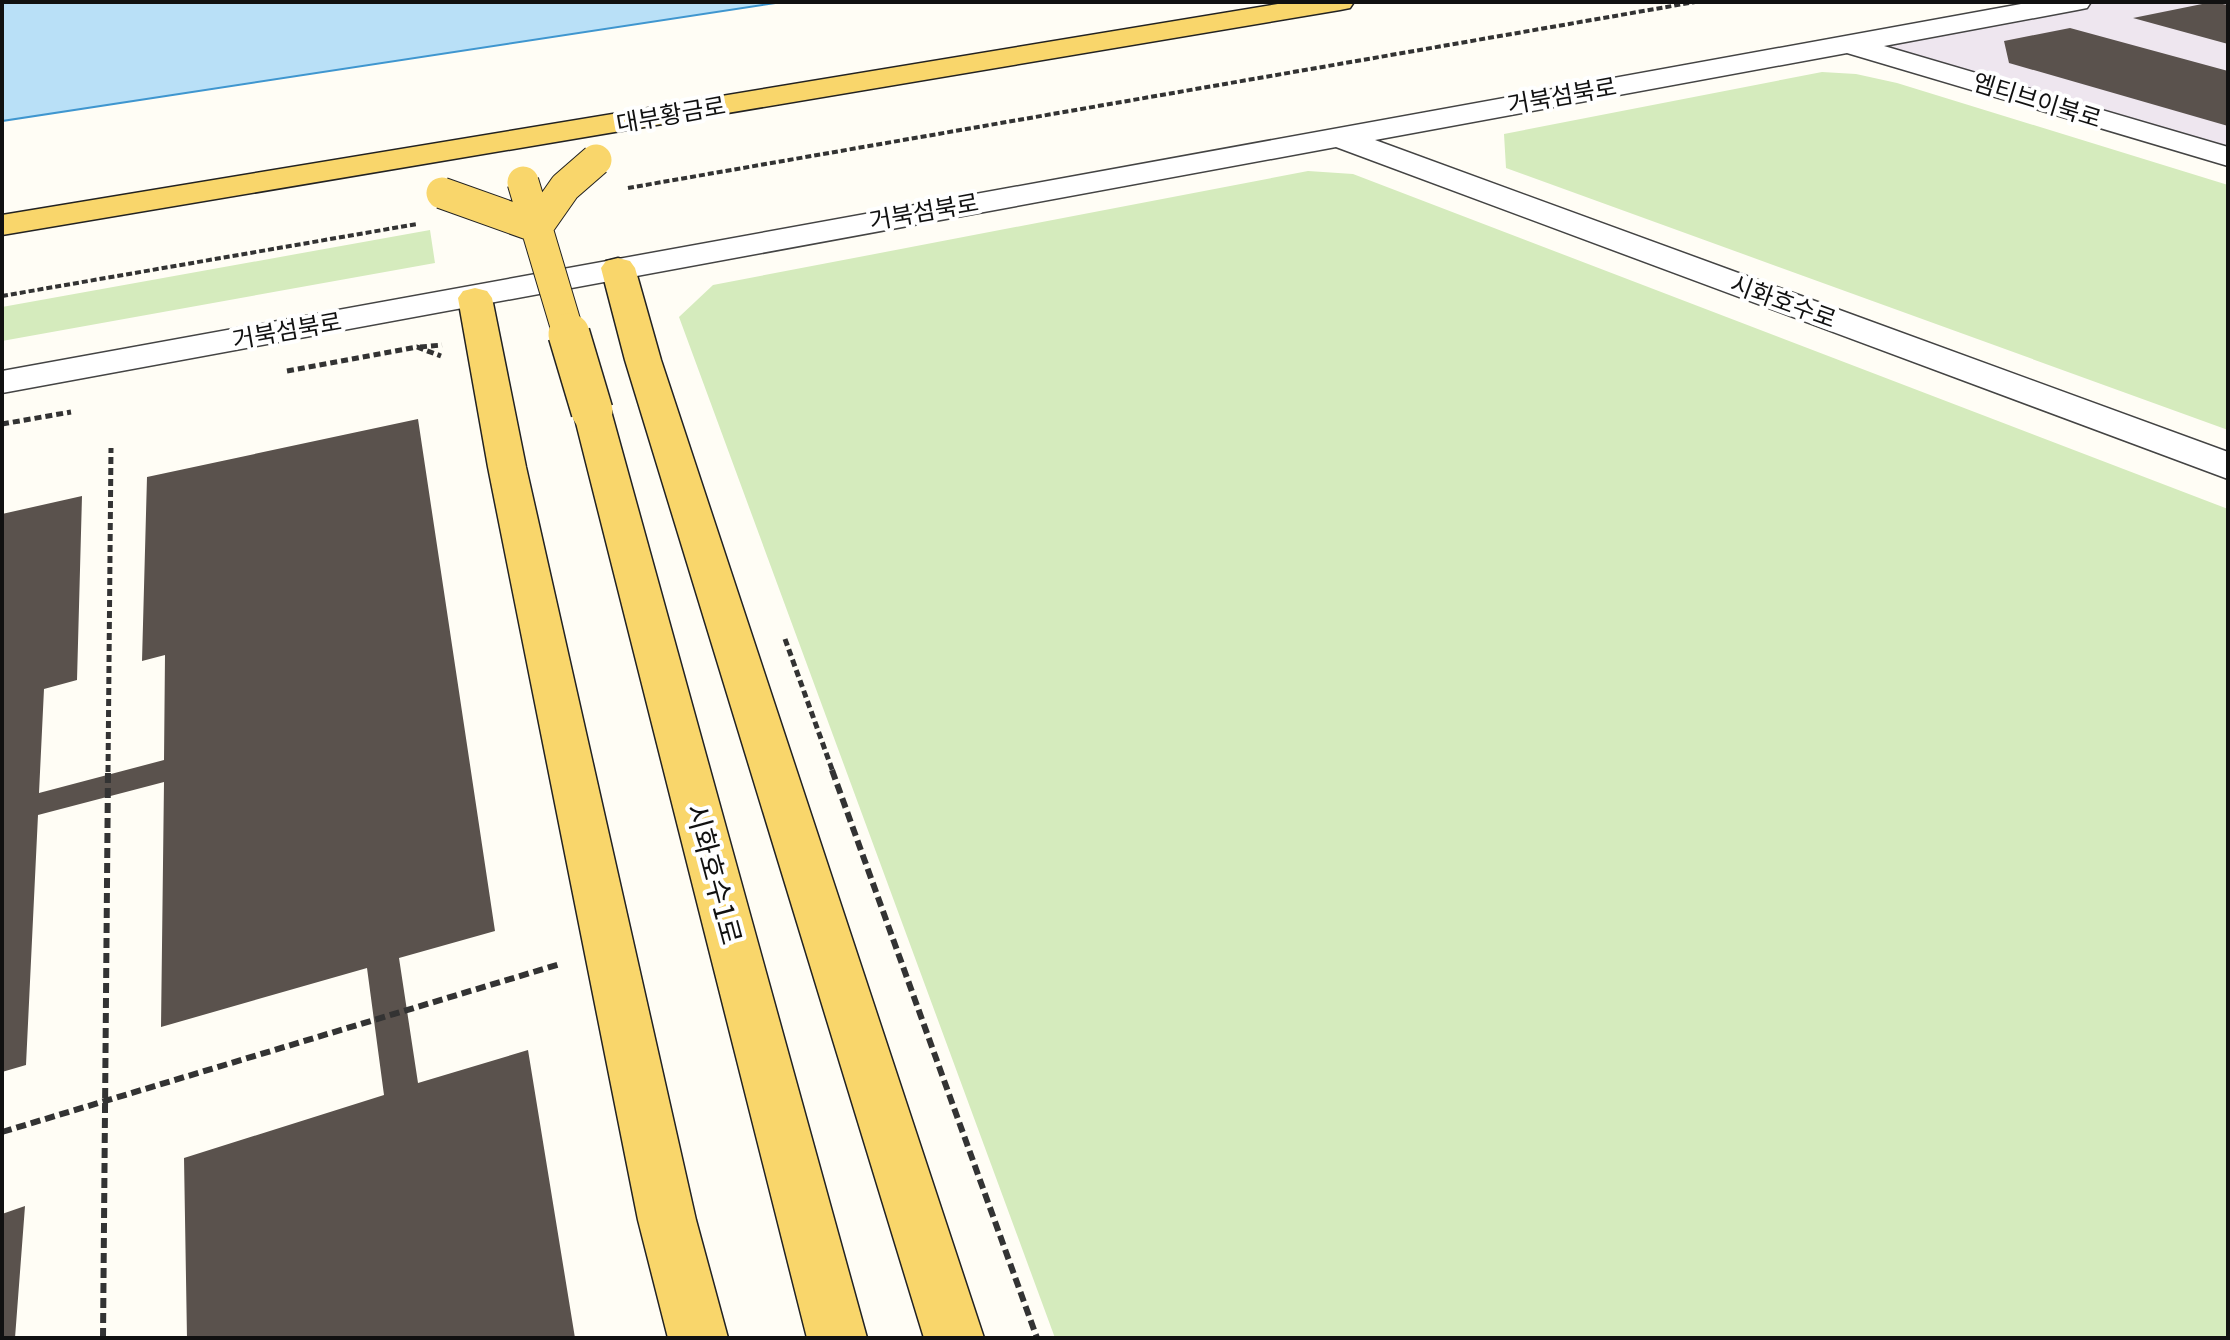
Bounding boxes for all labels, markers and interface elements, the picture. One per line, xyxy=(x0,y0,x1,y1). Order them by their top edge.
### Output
street label: 엠티브이북로 xyxy=(1969,63,2106,135)
street label: 거북섬북로 xyxy=(1504,67,1619,120)
street label: 대부황금로 xyxy=(613,86,728,139)
street label: 거북섬북로 xyxy=(866,183,981,236)
street label: 시화호수로 xyxy=(1726,264,1842,335)
street label: 거북섬북로 xyxy=(229,302,344,355)
street label: 시화호수1로 xyxy=(678,799,754,948)

